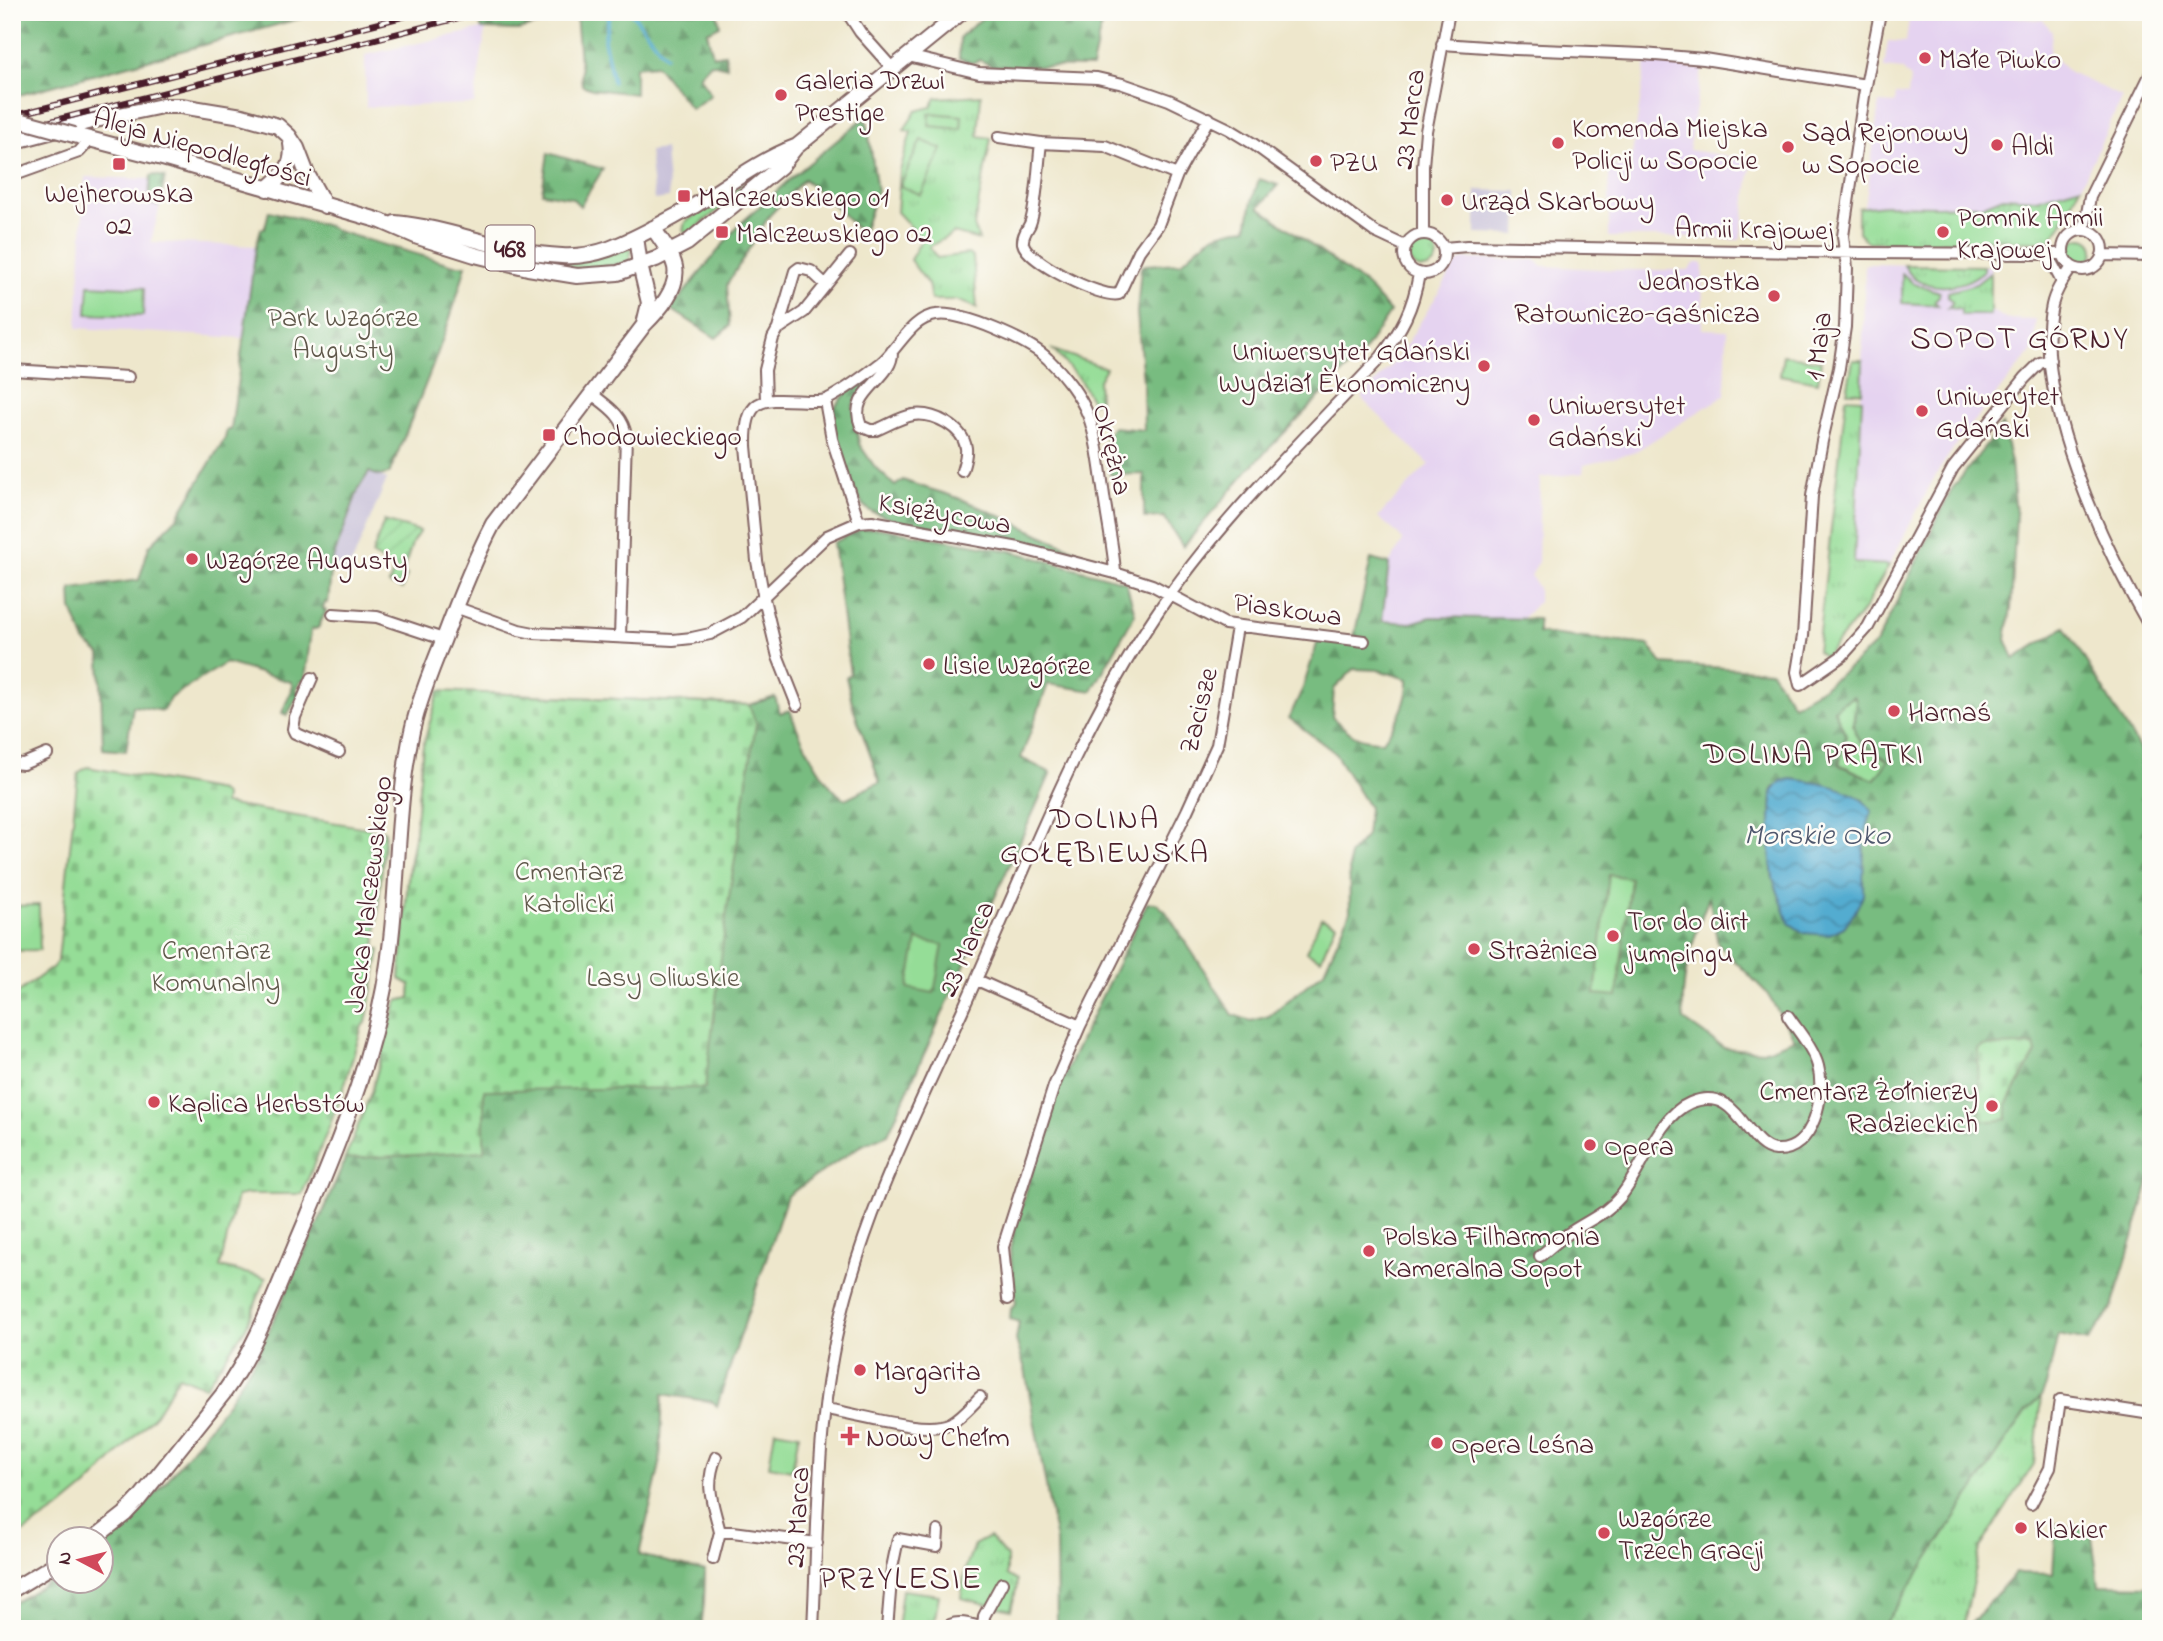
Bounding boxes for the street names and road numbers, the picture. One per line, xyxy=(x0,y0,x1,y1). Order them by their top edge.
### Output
street label: 23 Marca xyxy=(1385,67,1438,172)
street label: Aleja Niepodległości xyxy=(88,99,316,200)
street label: Armii Krajowej xyxy=(1674,210,1835,253)
road number: 468 xyxy=(486,226,534,270)
street label: 1 Maja xyxy=(1796,310,1845,383)
street label: Okrężna xyxy=(1080,400,1142,500)
street label: Księżycowa xyxy=(875,484,1014,547)
street label: Piaskowa xyxy=(1231,584,1344,639)
street label: Zacisze xyxy=(1170,663,1231,758)
street label: Jacka Malczewskiego xyxy=(336,773,405,1015)
street label: 23 Marca xyxy=(929,895,1007,1004)
street label: 23 Marca xyxy=(776,1466,823,1569)

